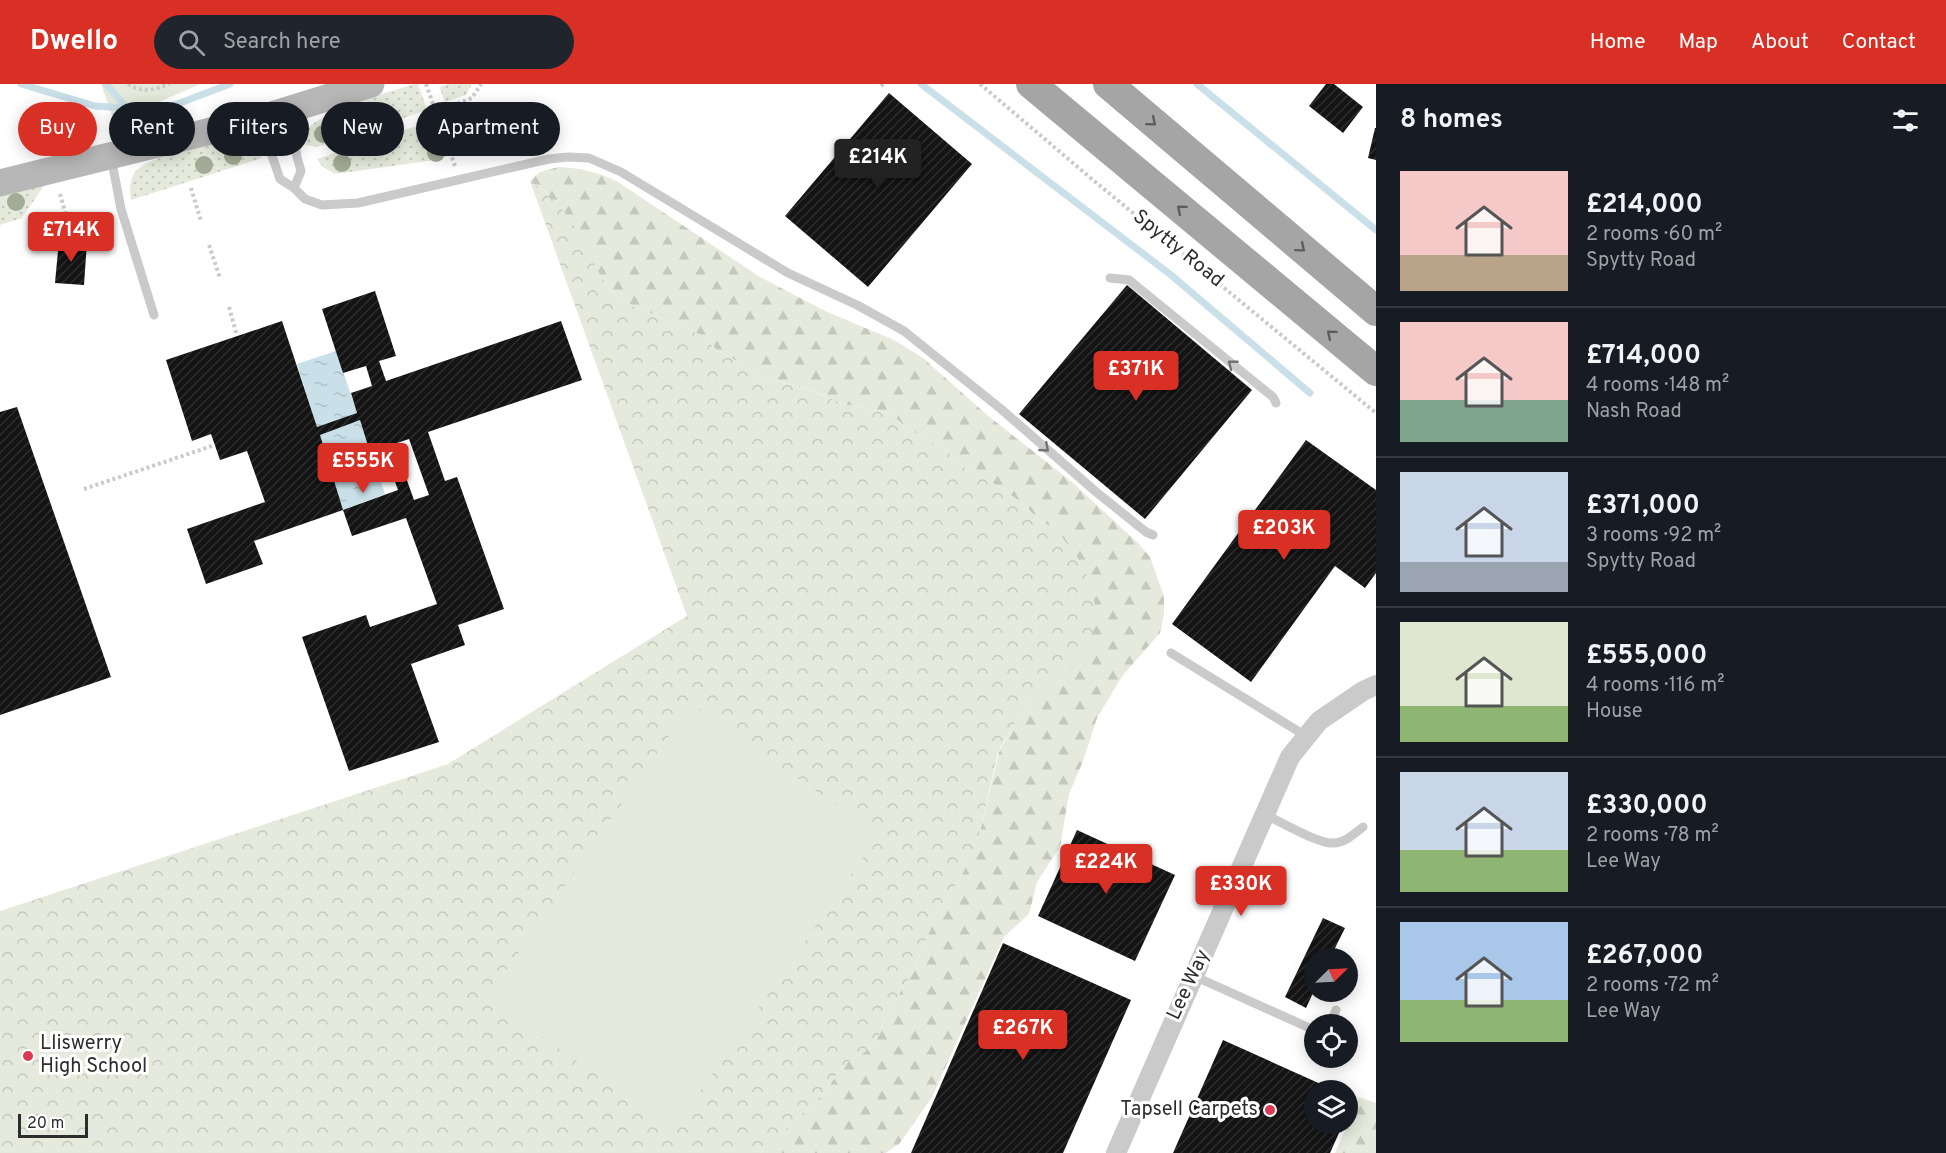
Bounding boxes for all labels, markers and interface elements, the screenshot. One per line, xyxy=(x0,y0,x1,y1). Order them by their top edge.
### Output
search box xyxy=(154,15,574,69)
text: Dwello xyxy=(30,24,118,60)
icon: search xyxy=(175,26,208,59)
text: Search here xyxy=(223,29,341,56)
text: Home xyxy=(1590,29,1646,56)
text: Map xyxy=(1679,29,1718,56)
text: About xyxy=(1751,29,1809,56)
text: Contact xyxy=(1842,29,1916,56)
chip: Buy xyxy=(18,102,97,156)
chip: Rent xyxy=(109,102,195,156)
chip: Filters xyxy=(207,102,309,156)
chip: New xyxy=(321,102,404,156)
chip: Apartment xyxy=(416,102,560,156)
text: 8 homes xyxy=(1400,104,1503,137)
icon: filters xyxy=(1889,104,1922,137)
one-way arrow xyxy=(1145,115,1156,126)
pin: £214K xyxy=(836,139,920,190)
text: £214K xyxy=(848,145,908,171)
text: £214,000 xyxy=(1586,189,1703,222)
icon: home xyxy=(1448,195,1520,267)
street label: Spytty Road xyxy=(1127,204,1229,294)
one-way arrow xyxy=(1177,206,1188,217)
pin: £714K xyxy=(29,212,113,263)
text: £714K xyxy=(42,218,100,244)
text: 2 rooms · 60 m² xyxy=(1586,222,1722,248)
one-way arrow xyxy=(1294,240,1305,251)
text: Spytty Road xyxy=(1586,248,1696,274)
one-way arrow xyxy=(1327,330,1338,341)
text: £714,000 xyxy=(1586,340,1701,373)
icon: home xyxy=(1448,346,1520,418)
pin: £371K xyxy=(1094,351,1178,402)
text: £371K xyxy=(1108,357,1164,383)
one-way arrow xyxy=(1228,361,1239,372)
text: 4 rooms · 148 m² xyxy=(1586,373,1729,399)
text: Nash Road xyxy=(1586,399,1682,425)
one-way arrow xyxy=(1038,441,1049,452)
pin: £555K xyxy=(321,443,405,494)
text: £555K xyxy=(332,449,394,475)
text: £371,000 xyxy=(1586,490,1700,523)
icon: home xyxy=(1448,496,1520,568)
pin: £203K xyxy=(1242,510,1326,561)
text: £203K xyxy=(1252,516,1316,542)
text: 3 rooms · 92 m² xyxy=(1586,523,1721,549)
text: Spytty Road xyxy=(1586,549,1696,575)
text: £555,000 xyxy=(1586,640,1707,673)
icon: home xyxy=(1448,646,1520,718)
text: 4 rooms · 116 m² xyxy=(1586,673,1724,699)
text: House xyxy=(1586,699,1642,725)
text: £330,000 xyxy=(1586,790,1708,823)
icon: home xyxy=(1448,796,1520,868)
text: 2 rooms · 78 m² xyxy=(1586,823,1719,849)
pin: £224K xyxy=(1064,844,1148,895)
text: Lee Way xyxy=(1586,849,1661,875)
text: £224K xyxy=(1074,850,1138,876)
pin: £330K xyxy=(1199,866,1283,917)
text: £330K xyxy=(1209,872,1273,898)
text: £267,000 xyxy=(1586,940,1703,973)
street label: Lee Way xyxy=(1161,946,1217,1024)
icon: home xyxy=(1448,946,1520,1018)
north arrow xyxy=(1304,948,1358,1002)
map controls xyxy=(1304,948,1358,1134)
text: 2 rooms · 72 m² xyxy=(1586,973,1719,999)
text: Lee Way xyxy=(1586,999,1661,1025)
pin: £267K xyxy=(981,1010,1065,1061)
button: locate xyxy=(1304,1014,1358,1068)
text: £267K xyxy=(992,1016,1054,1042)
place label: Lliswerry High School xyxy=(40,1031,147,1080)
marker: Lliswerry High School xyxy=(21,1049,35,1063)
button: layers xyxy=(1304,1080,1358,1134)
place label: Tapsell Carpets xyxy=(1120,1097,1258,1123)
marker: Tapsell Carpets xyxy=(1263,1103,1277,1117)
scale bar xyxy=(18,1111,88,1138)
text: 20 m xyxy=(27,1114,64,1134)

